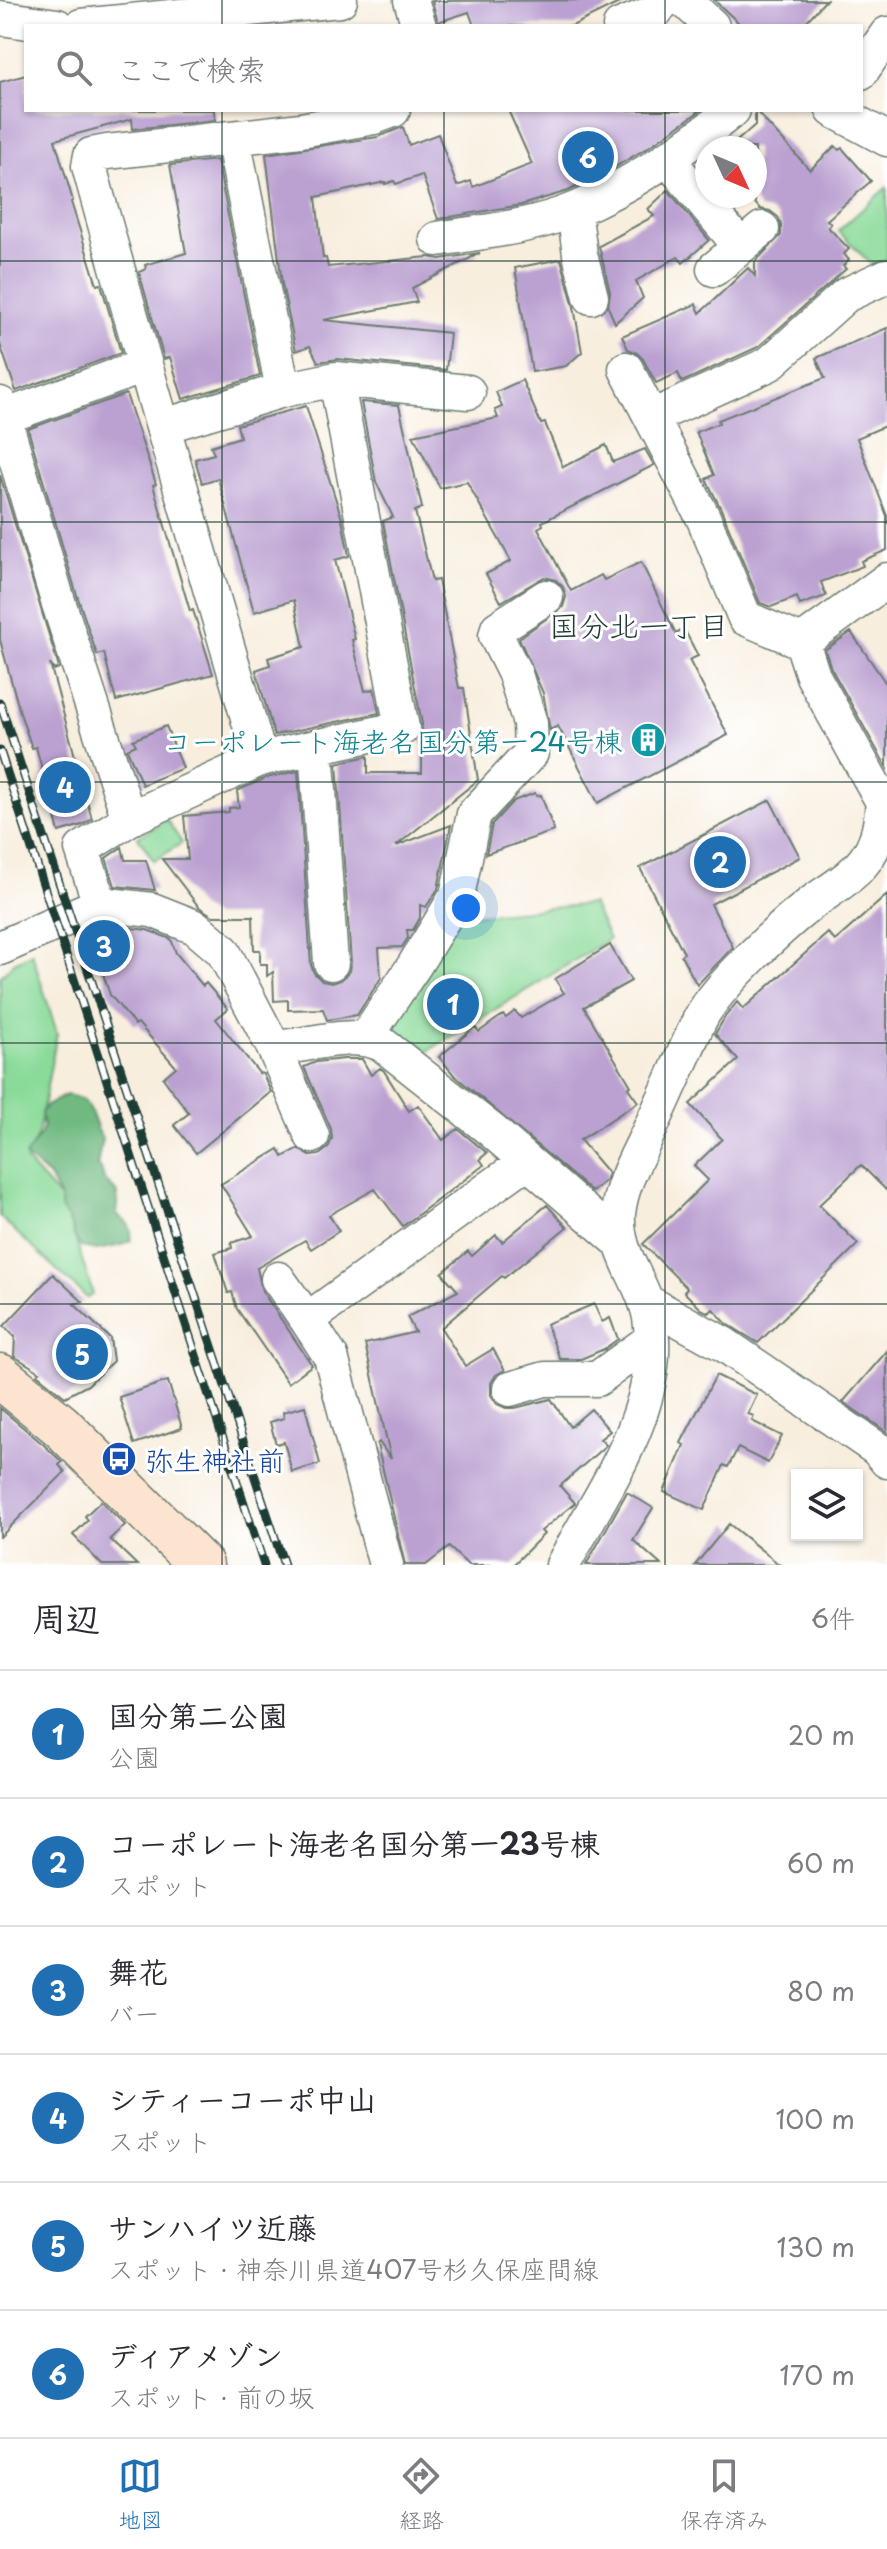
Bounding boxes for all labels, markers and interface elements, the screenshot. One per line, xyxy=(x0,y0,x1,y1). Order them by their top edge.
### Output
search box xyxy=(24,24,863,112)
icon: search xyxy=(52,46,96,90)
text: ここで検索 xyxy=(116,46,266,91)
pin: 6 xyxy=(562,127,614,187)
north arrow xyxy=(695,136,767,208)
district label: 国分北一丁目 xyxy=(549,602,729,647)
place label: コーポレート海老名国分第一24号棟 xyxy=(163,719,622,762)
building icon: コーポレート海老名国分第一24号棟 xyxy=(629,721,667,759)
pin: 4 xyxy=(39,757,91,817)
pin: 2 xyxy=(694,832,746,892)
your location xyxy=(446,888,486,928)
pin: 3 xyxy=(78,916,130,976)
pin: 1 xyxy=(427,974,479,1034)
pin: 5 xyxy=(56,1324,108,1384)
place label: 弥生神社前 xyxy=(145,1438,285,1481)
bus stop icon: 弥生神社前 xyxy=(100,1440,138,1478)
map controls xyxy=(791,1469,863,1541)
button: layers xyxy=(791,1469,863,1541)
text: 周辺 xyxy=(32,1591,100,1643)
text: 6件 xyxy=(811,1598,855,1637)
text: 国分第二公園 xyxy=(108,1692,288,1737)
text: 1 xyxy=(52,1715,64,1754)
text: 20 m xyxy=(788,1715,855,1754)
text: 公園 xyxy=(108,1737,160,1776)
text: コーポレート海老名国分第一23号棟 xyxy=(108,1820,600,1865)
text: 2 xyxy=(49,1843,67,1882)
text: 60 m xyxy=(787,1843,855,1882)
text: スポット xyxy=(108,1865,212,1904)
text: 舞花 xyxy=(108,1948,168,1993)
text: 3 xyxy=(49,1971,67,2010)
text: 80 m xyxy=(787,1971,855,2010)
text: バー xyxy=(108,1993,160,2032)
text: シティーコーポ中山 xyxy=(108,2076,376,2121)
text: 4 xyxy=(49,2099,67,2138)
text: 100 m xyxy=(775,2099,855,2138)
text: スポット xyxy=(108,2121,212,2160)
text: サンハイツ近藤 xyxy=(108,2204,317,2249)
text: 5 xyxy=(50,2227,66,2266)
text: 130 m xyxy=(776,2227,855,2266)
text: スポット · 神奈川県道407号杉久保座間線 xyxy=(108,2249,599,2288)
text: ディアメゾン xyxy=(108,2332,283,2377)
text: 6 xyxy=(49,2355,67,2394)
text: 170 m xyxy=(780,2355,855,2394)
text: スポット · 前の坂 xyxy=(108,2377,314,2416)
tab: 地図 xyxy=(118,2454,163,2535)
tab: 経路 xyxy=(399,2454,444,2535)
tab: 保存済み xyxy=(680,2454,769,2535)

